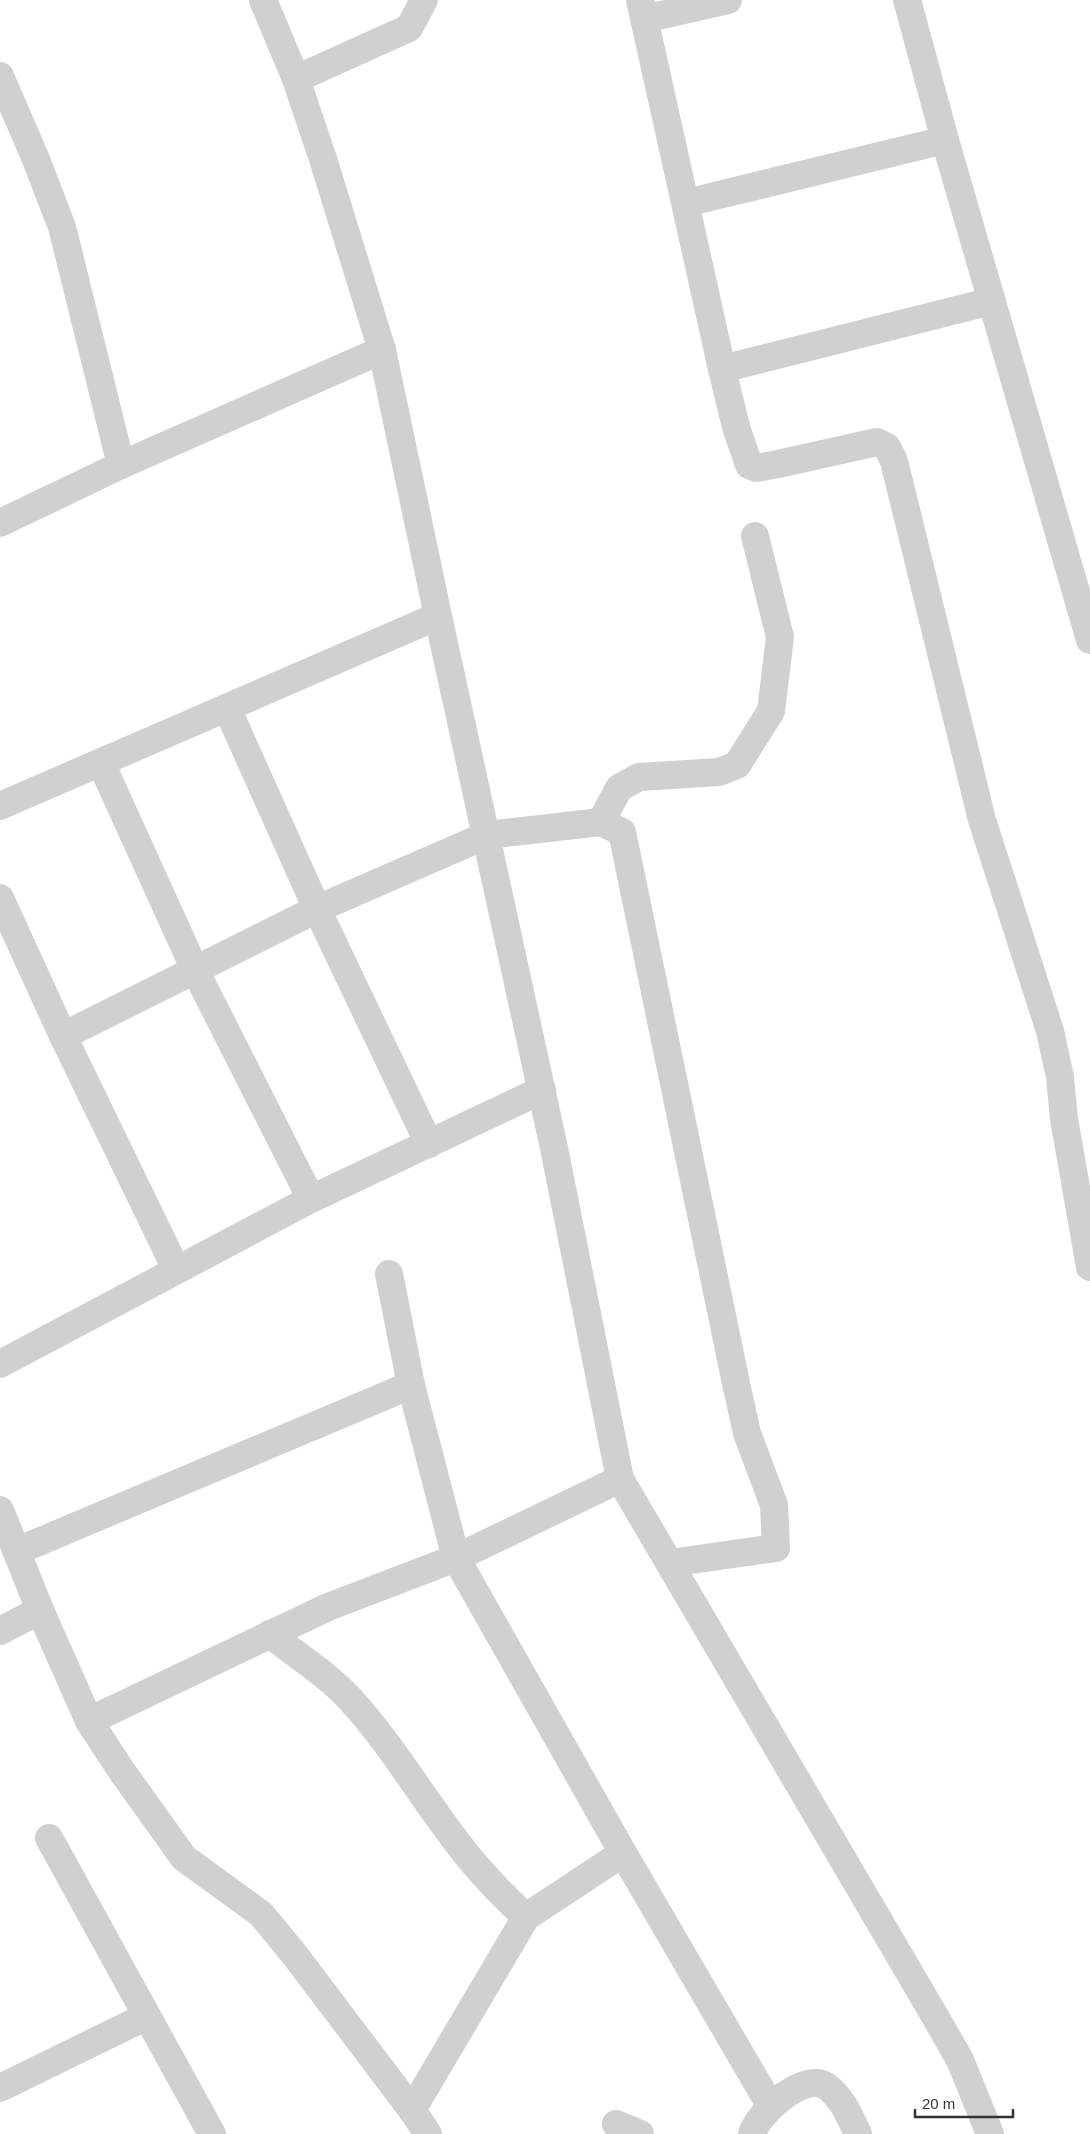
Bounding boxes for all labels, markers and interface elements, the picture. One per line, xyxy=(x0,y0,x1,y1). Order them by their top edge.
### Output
scale bar xyxy=(915,2086,1012,2118)
text: 20 m xyxy=(922,2095,955,2112)

